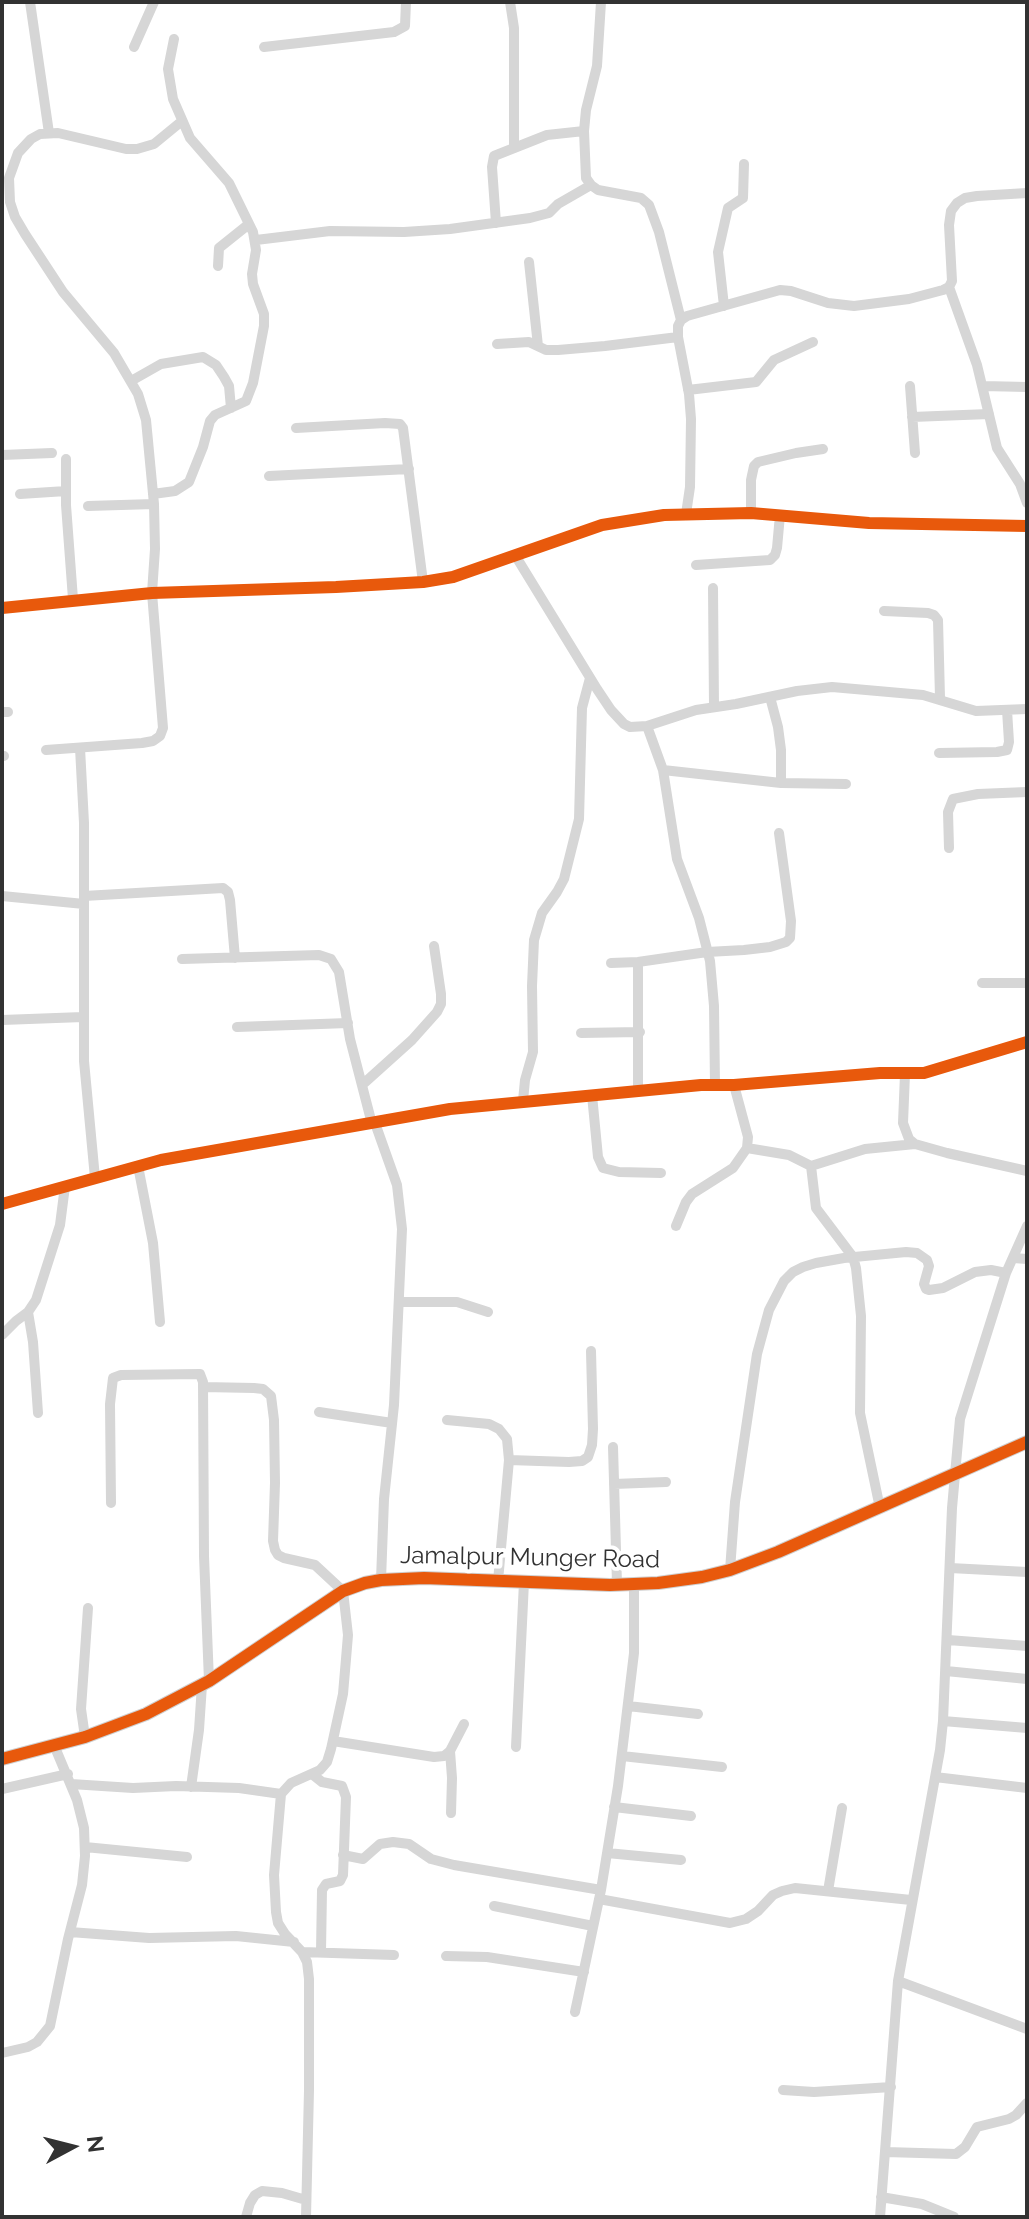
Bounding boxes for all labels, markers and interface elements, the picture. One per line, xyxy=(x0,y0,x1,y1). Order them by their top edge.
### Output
street label: Jamalpur Munger Road xyxy=(400,1541,660,1575)
north arrow xyxy=(32,2107,112,2187)
text: N xyxy=(82,2134,110,2154)

